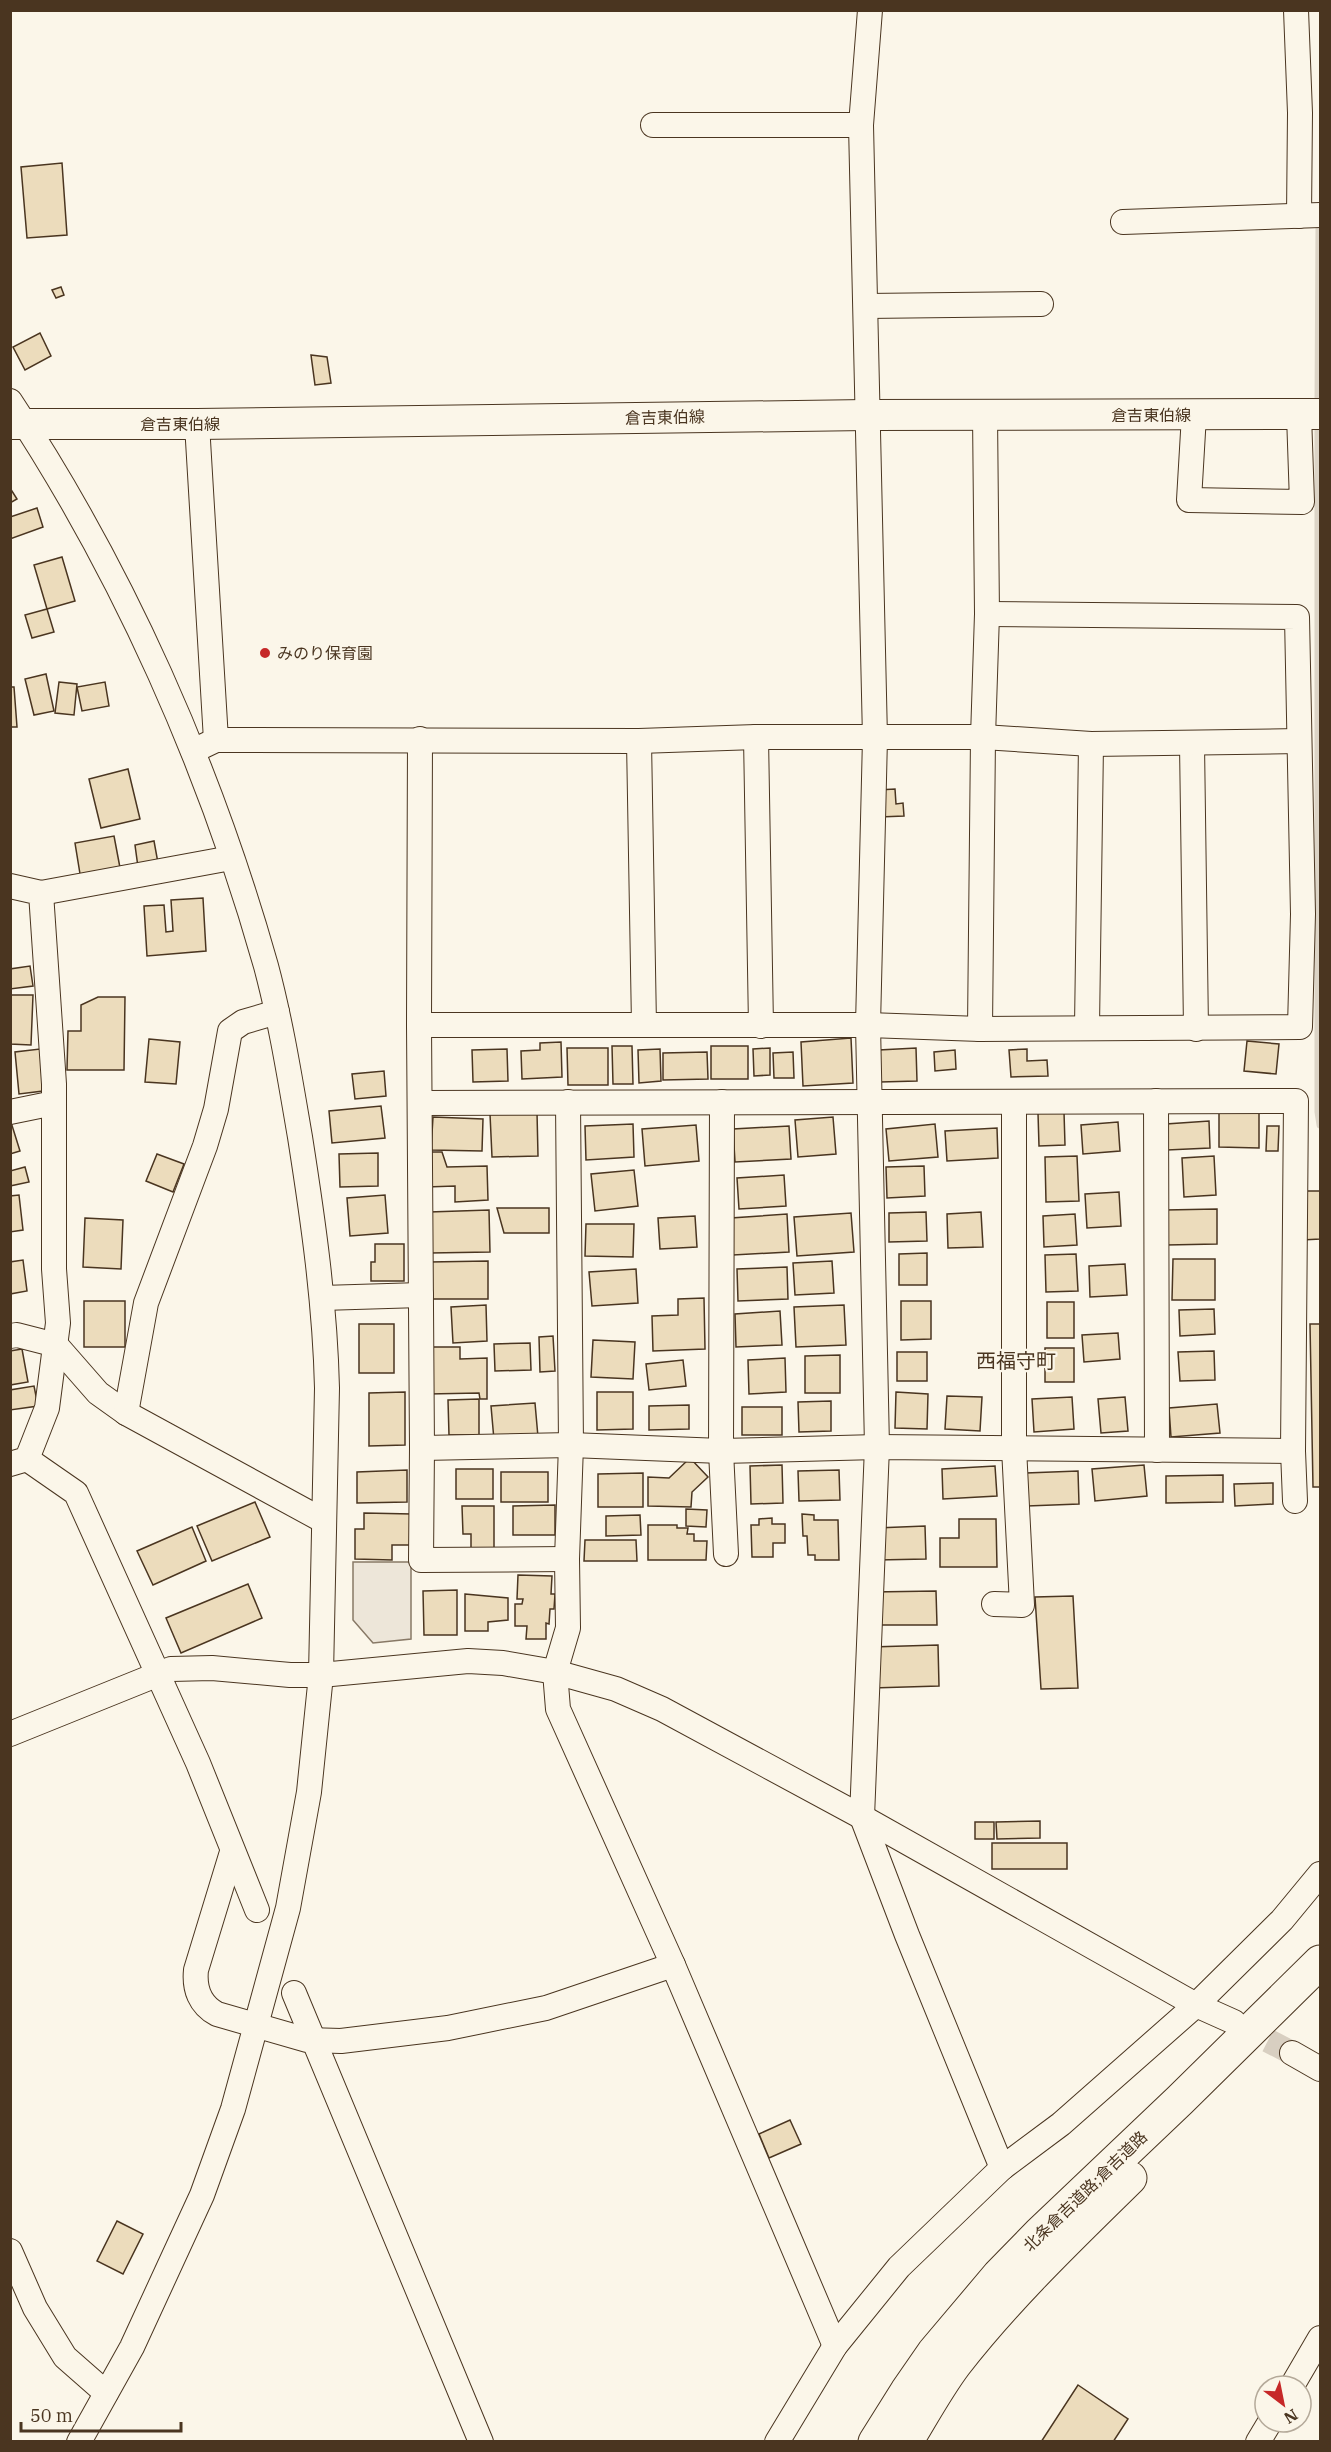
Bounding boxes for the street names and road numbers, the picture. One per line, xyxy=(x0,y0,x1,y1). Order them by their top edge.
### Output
street label: 倉吉東伯線 xyxy=(1111,405,1191,425)
street label: 倉吉東伯線 xyxy=(625,406,705,428)
street label: 倉吉東伯線 xyxy=(140,414,220,434)
street label: 北条倉吉道路;倉吉道路 xyxy=(1019,2127,1151,2255)

